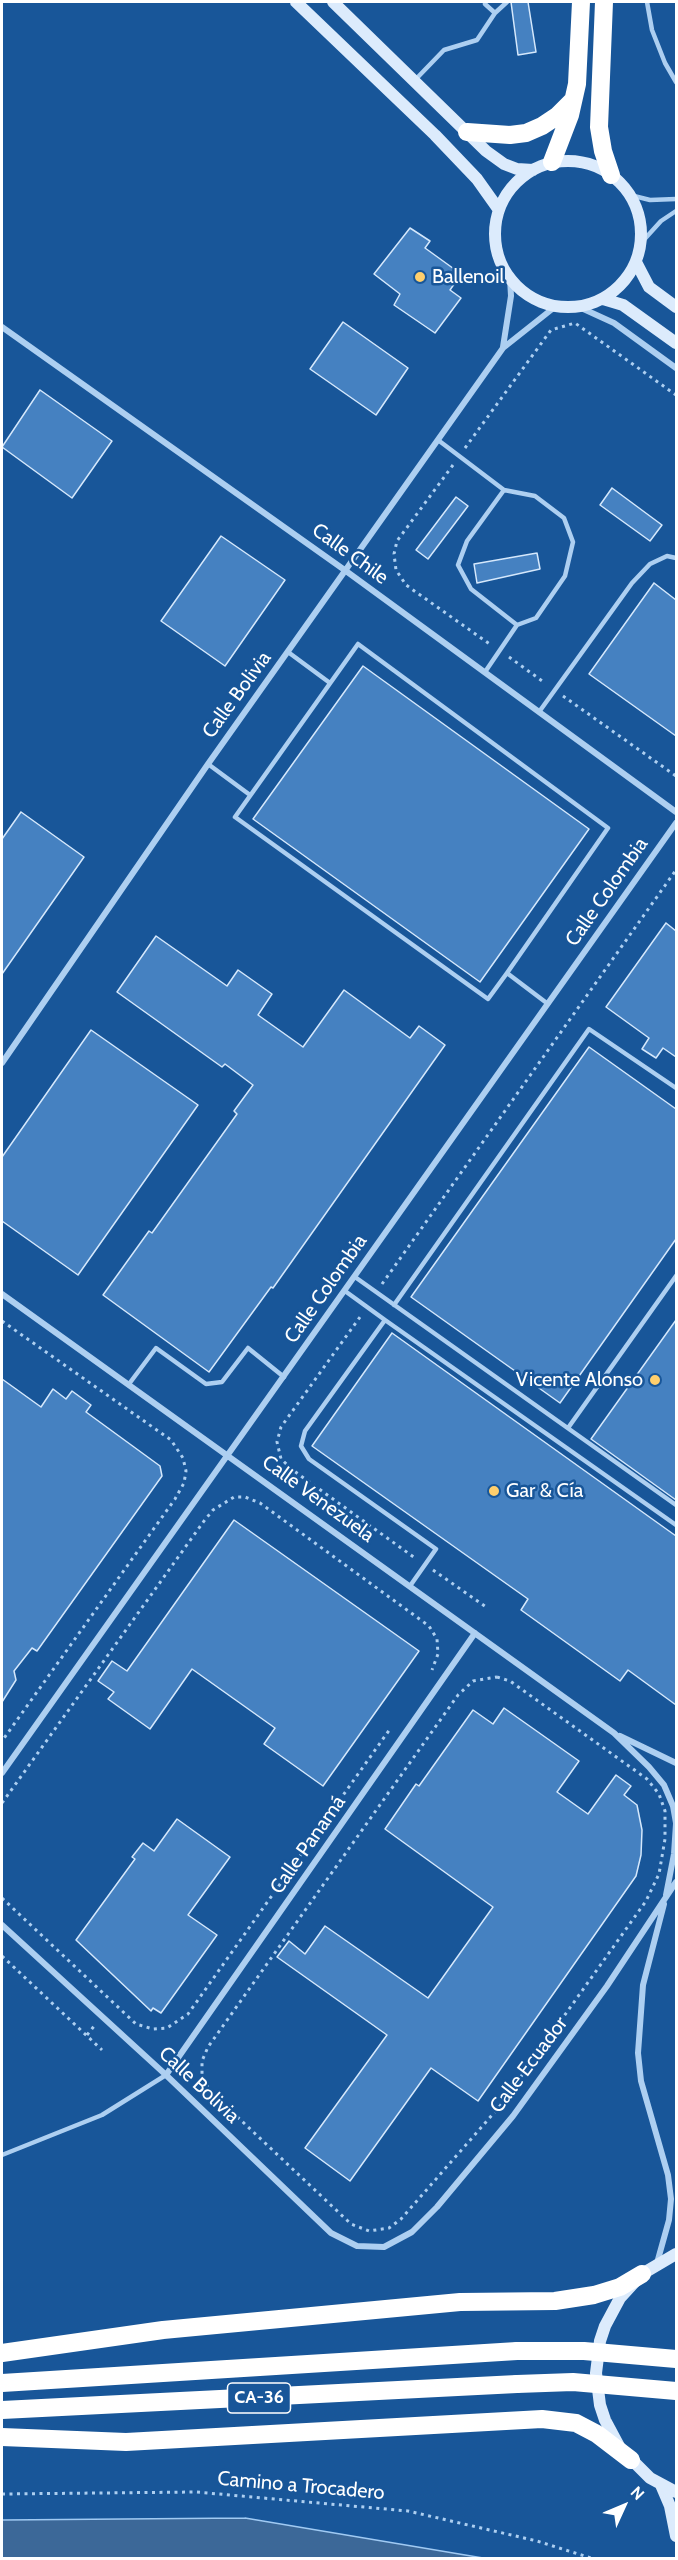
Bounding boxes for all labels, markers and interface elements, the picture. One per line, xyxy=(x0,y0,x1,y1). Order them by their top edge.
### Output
place label: Ballenoil xyxy=(432,265,504,289)
marker: Ballenoil xyxy=(413,270,427,284)
street label: Calle Chile xyxy=(307,518,393,590)
street label: Calle Bolivia xyxy=(197,647,277,743)
street label: Calle Colombia xyxy=(561,833,653,951)
street label: Calle Colombia xyxy=(280,1230,372,1348)
place label: Vicente Alonso xyxy=(516,1368,643,1392)
marker: Vicente Alonso xyxy=(648,1373,662,1387)
street label: Calle Venezuela xyxy=(257,1450,379,1548)
place label: Gar & Cía xyxy=(506,1479,583,1503)
marker: Gar & Cía xyxy=(487,1484,501,1498)
street label: Calle Panamá xyxy=(265,1791,351,1899)
street label: Calle Ecuador xyxy=(485,2012,573,2118)
street label: Calle Bolivia xyxy=(154,2042,244,2128)
road number: CA-36 xyxy=(228,2383,290,2413)
street label: Camino a Trocadero xyxy=(217,2467,385,2505)
north arrow xyxy=(594,2476,654,2536)
text: N xyxy=(627,2482,648,2504)

